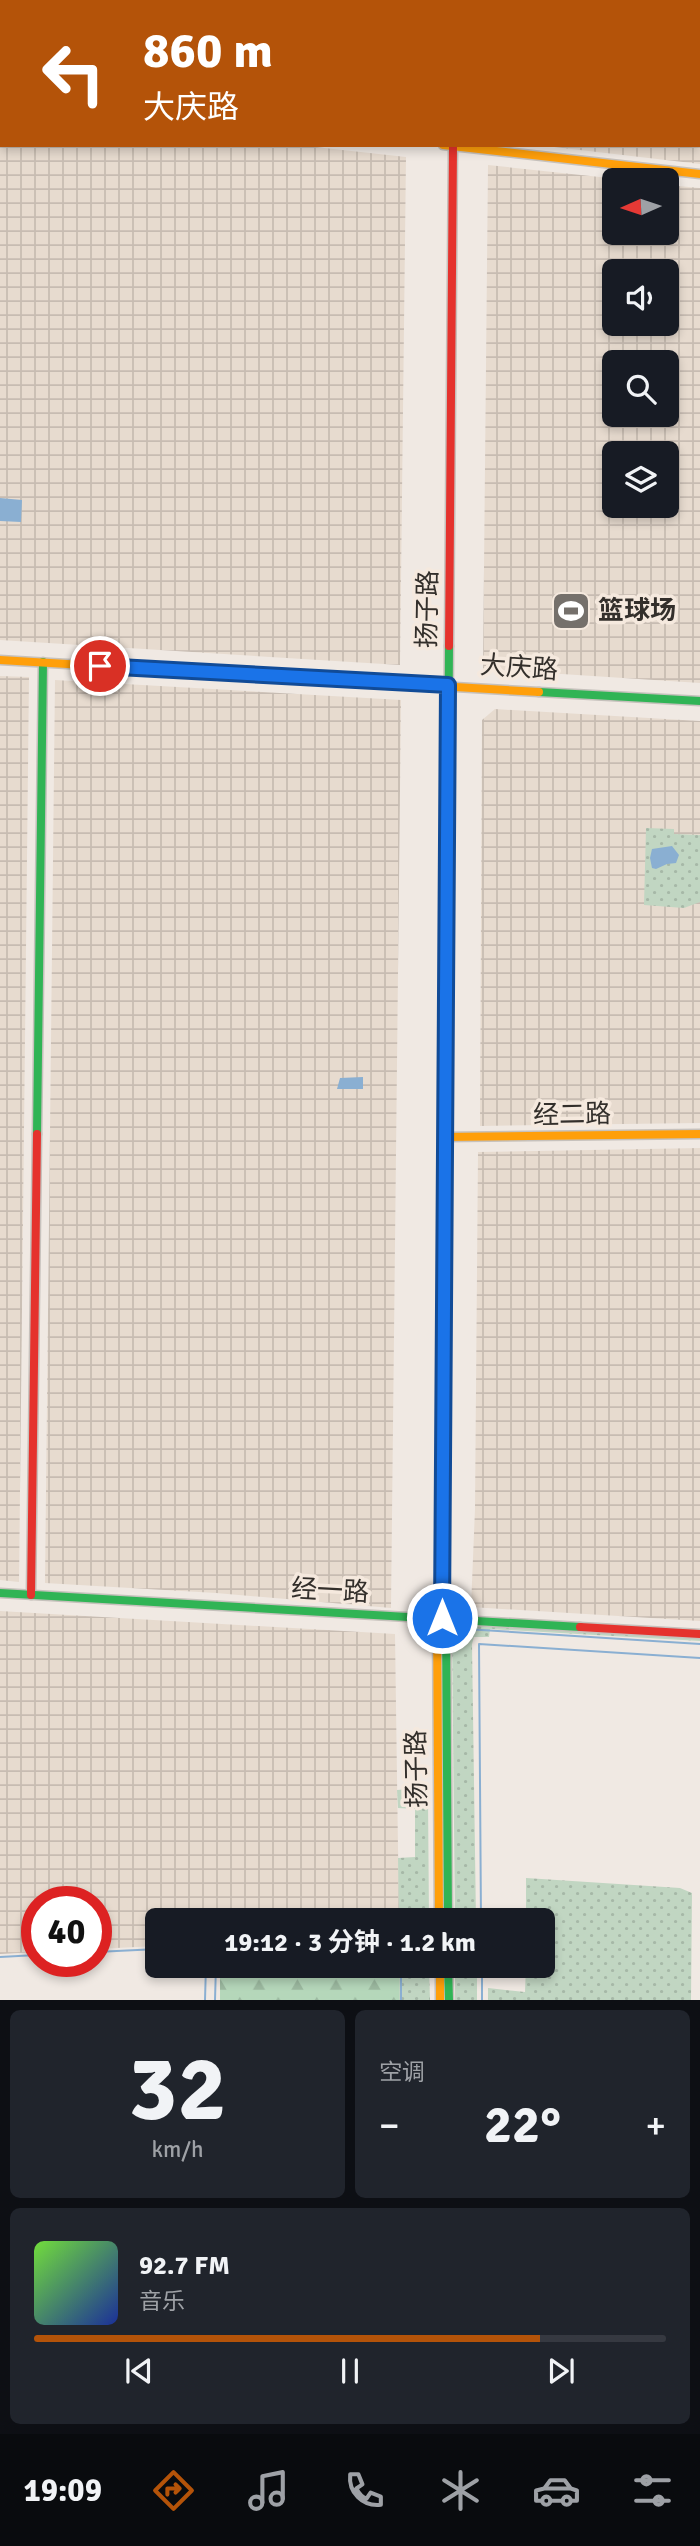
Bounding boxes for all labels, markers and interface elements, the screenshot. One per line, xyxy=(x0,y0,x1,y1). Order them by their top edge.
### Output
text: 860 m xyxy=(143,21,273,81)
icon: left xyxy=(28,28,119,119)
text: 大庆路 xyxy=(143,88,239,127)
north arrow xyxy=(602,168,679,245)
map controls xyxy=(602,168,679,518)
button: sound xyxy=(602,259,679,336)
button: search xyxy=(602,350,679,427)
button: layers xyxy=(602,441,679,518)
street label: 扬子路 xyxy=(411,570,445,648)
sports icon: 篮球场 xyxy=(550,590,592,632)
place label: 篮球场 xyxy=(598,595,676,627)
pin xyxy=(70,636,130,696)
icon: arrive xyxy=(81,647,119,685)
street label: 大庆路 xyxy=(479,649,559,687)
street label: 经二路 xyxy=(533,1098,611,1132)
street label: 经一路 xyxy=(290,1573,370,1609)
position arrow xyxy=(405,1581,479,1655)
street label: 扬子路 xyxy=(400,1730,434,1808)
speed limit sign: 40 xyxy=(21,1886,112,1977)
text: 19:12 · 3 分钟 · 1.2 km xyxy=(224,1927,476,1959)
text: 32 xyxy=(128,2033,227,2146)
text: 空调 xyxy=(379,2058,425,2087)
text: 22° xyxy=(484,2093,561,2157)
text: − xyxy=(379,2102,400,2149)
text: + xyxy=(645,2102,666,2149)
text: km/h xyxy=(151,2135,204,2164)
text: 92.7 FM xyxy=(139,2250,230,2282)
text: 音乐 xyxy=(139,2287,185,2316)
icon: previous xyxy=(120,2352,158,2390)
icon: pause xyxy=(331,2352,369,2390)
icon: next xyxy=(542,2352,580,2390)
icon: directions xyxy=(149,2466,198,2515)
icon: music xyxy=(244,2466,293,2515)
icon: phone xyxy=(340,2466,389,2515)
icon: climate xyxy=(436,2466,485,2515)
icon: car xyxy=(532,2466,581,2515)
icon: filters xyxy=(628,2466,677,2515)
text: 19:09 xyxy=(23,2471,102,2510)

